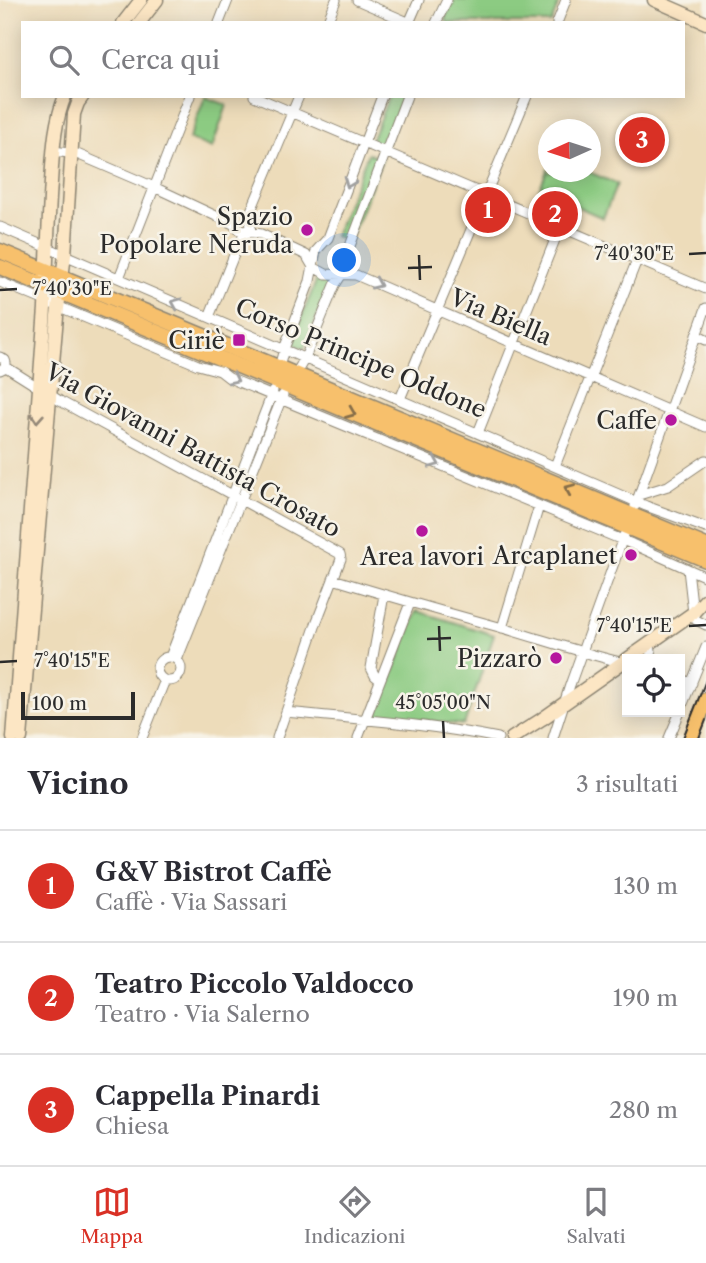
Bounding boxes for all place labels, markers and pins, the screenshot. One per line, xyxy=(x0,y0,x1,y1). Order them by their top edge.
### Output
pin: 3 xyxy=(619,114,665,166)
pin: 1 xyxy=(465,184,511,236)
pin: 2 xyxy=(532,188,578,240)
place label: Spazio Popolare Neruda xyxy=(99,202,293,259)
marker: Spazio Popolare Neruda xyxy=(299,222,315,238)
place label: Ciriè xyxy=(168,326,225,355)
marker: Ciriè xyxy=(231,332,247,348)
place label: Caffe xyxy=(596,406,657,435)
marker: Caffe xyxy=(663,412,679,428)
marker: Area lavori xyxy=(414,523,430,539)
place label: Arcaplanet xyxy=(492,541,618,570)
place label: Area lavori xyxy=(359,542,484,571)
marker: Arcaplanet xyxy=(623,547,639,563)
place label: Pizzarò xyxy=(457,644,542,673)
marker: Pizzarò xyxy=(548,650,564,666)

